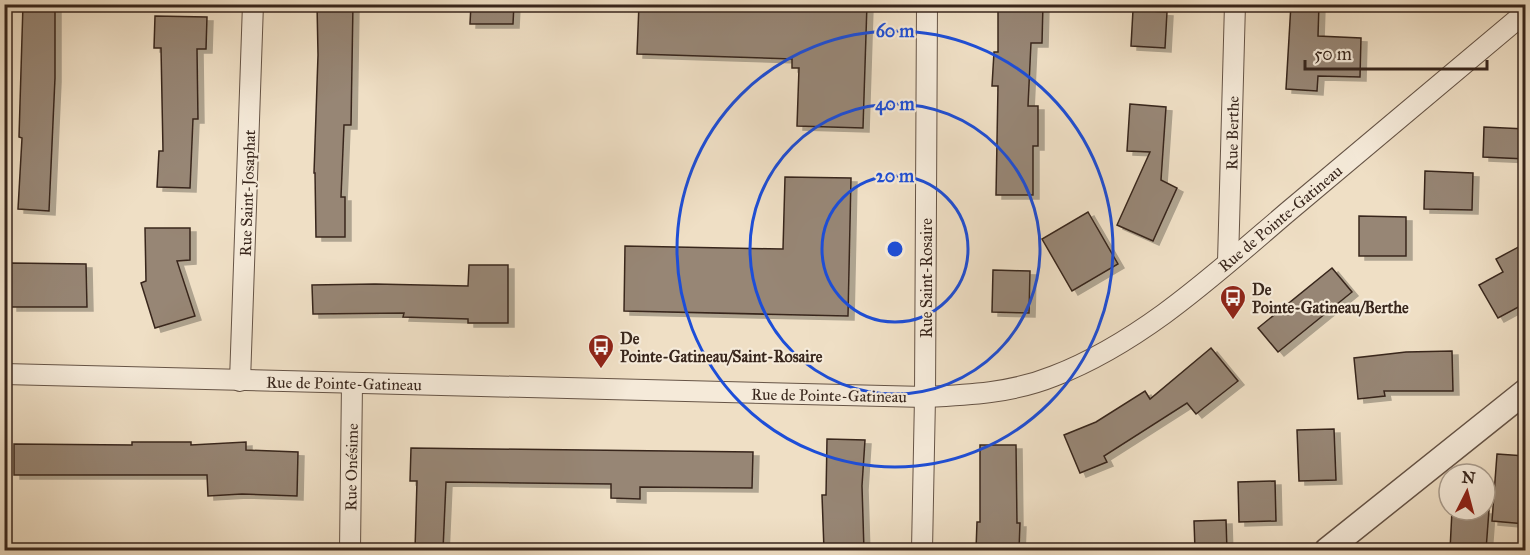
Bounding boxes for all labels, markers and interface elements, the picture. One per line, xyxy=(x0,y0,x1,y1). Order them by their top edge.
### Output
text: 60 m xyxy=(876,20,915,42)
scale bar xyxy=(1305,33,1486,71)
text: 50 m xyxy=(1314,43,1352,65)
text: 40 m xyxy=(875,93,916,116)
street label: Rue Berthe xyxy=(1222,95,1243,170)
street label: Rue Saint-Josaphat xyxy=(236,129,260,257)
street label: Rue de Pointe-Gatineau xyxy=(1215,161,1346,276)
text: 20 m xyxy=(876,165,915,187)
street label: Rue Saint-Rosaire xyxy=(917,218,936,338)
centre of rings xyxy=(885,239,905,259)
place label: De Pointe-Gatineau/Berthe xyxy=(1252,280,1409,317)
bus stop icon: De Pointe-Gatineau/Berthe xyxy=(1218,283,1248,321)
place label: De Pointe-Gatineau/Saint-Rosaire xyxy=(620,329,823,366)
bus stop icon: De Pointe-Gatineau/Saint-Rosaire xyxy=(586,332,616,370)
street label: Rue de Pointe-Gatineau xyxy=(266,373,423,394)
street label: Rue de Pointe-Gatineau xyxy=(751,385,908,406)
street label: Rue Onésime xyxy=(341,423,362,511)
north arrow xyxy=(1437,462,1497,522)
text: N xyxy=(1461,467,1477,488)

